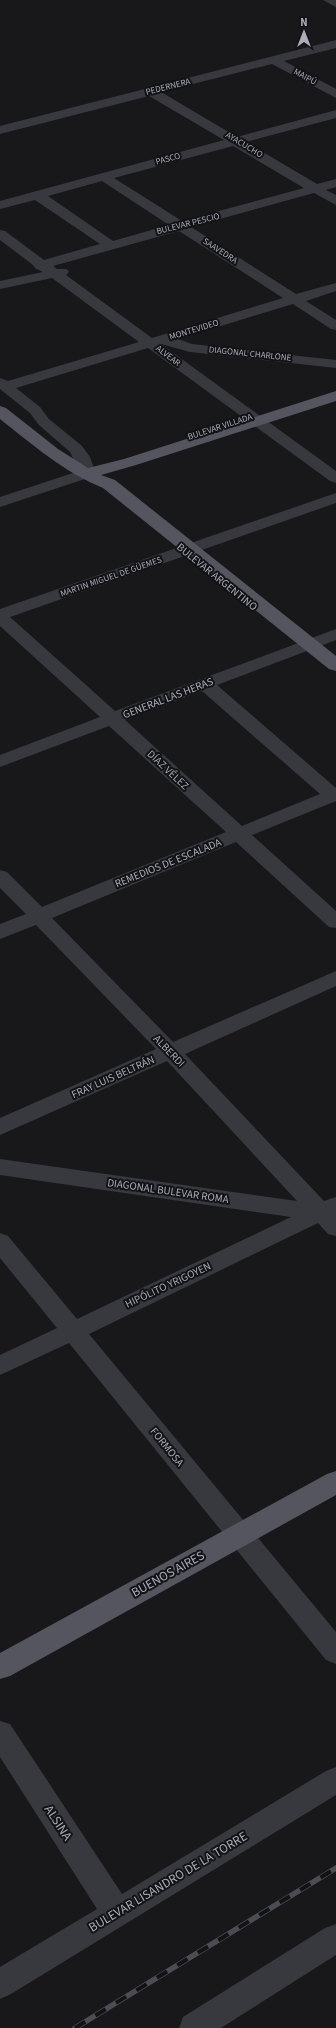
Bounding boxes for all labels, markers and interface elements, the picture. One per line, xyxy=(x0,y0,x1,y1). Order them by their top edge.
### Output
north arrow xyxy=(284,12,324,52)
text: N xyxy=(300,15,308,30)
street label: MAIPÚ xyxy=(291,65,319,89)
street label: PEDERNERA xyxy=(144,75,192,99)
street label: AYACUCHO xyxy=(223,129,265,161)
street label: PASCO xyxy=(154,149,182,169)
street label: BULEVAR PESCIO xyxy=(155,210,221,238)
street label: SAAVEDRA xyxy=(200,235,240,267)
street label: MONTEVIDEO xyxy=(168,316,220,344)
street label: ALVEAR xyxy=(153,342,183,370)
street label: DIAGONAL CHARLONE xyxy=(208,343,292,365)
street label: BULEVAR VILLADA xyxy=(186,410,254,444)
street label: BULEVAR ARGENTINO xyxy=(174,540,260,614)
street label: MARTIN MIGUEL DE GÜEMES xyxy=(58,553,164,601)
street label: GENERAL LAS HERAS xyxy=(121,674,215,722)
street label: DÍAZ VÉLEZ xyxy=(144,747,192,793)
street label: REMEDIOS DE ESCALADA xyxy=(113,835,223,891)
street label: ALBERDI xyxy=(150,1032,188,1070)
street label: FRAY LUIS BELTRÁN xyxy=(69,1052,157,1102)
street label: DIAGONAL BULEVAR ROMA xyxy=(106,1175,230,1207)
street label: HIPÓLITO YRIGOYEN xyxy=(123,1258,213,1312)
street label: FORMOSA xyxy=(147,1424,187,1470)
street label: BUENOS AIRES xyxy=(128,1546,208,1602)
street label: ALSINA xyxy=(40,1802,77,1845)
street label: BULEVAR LISANDRO DE LA TORRE xyxy=(85,1827,251,1937)

